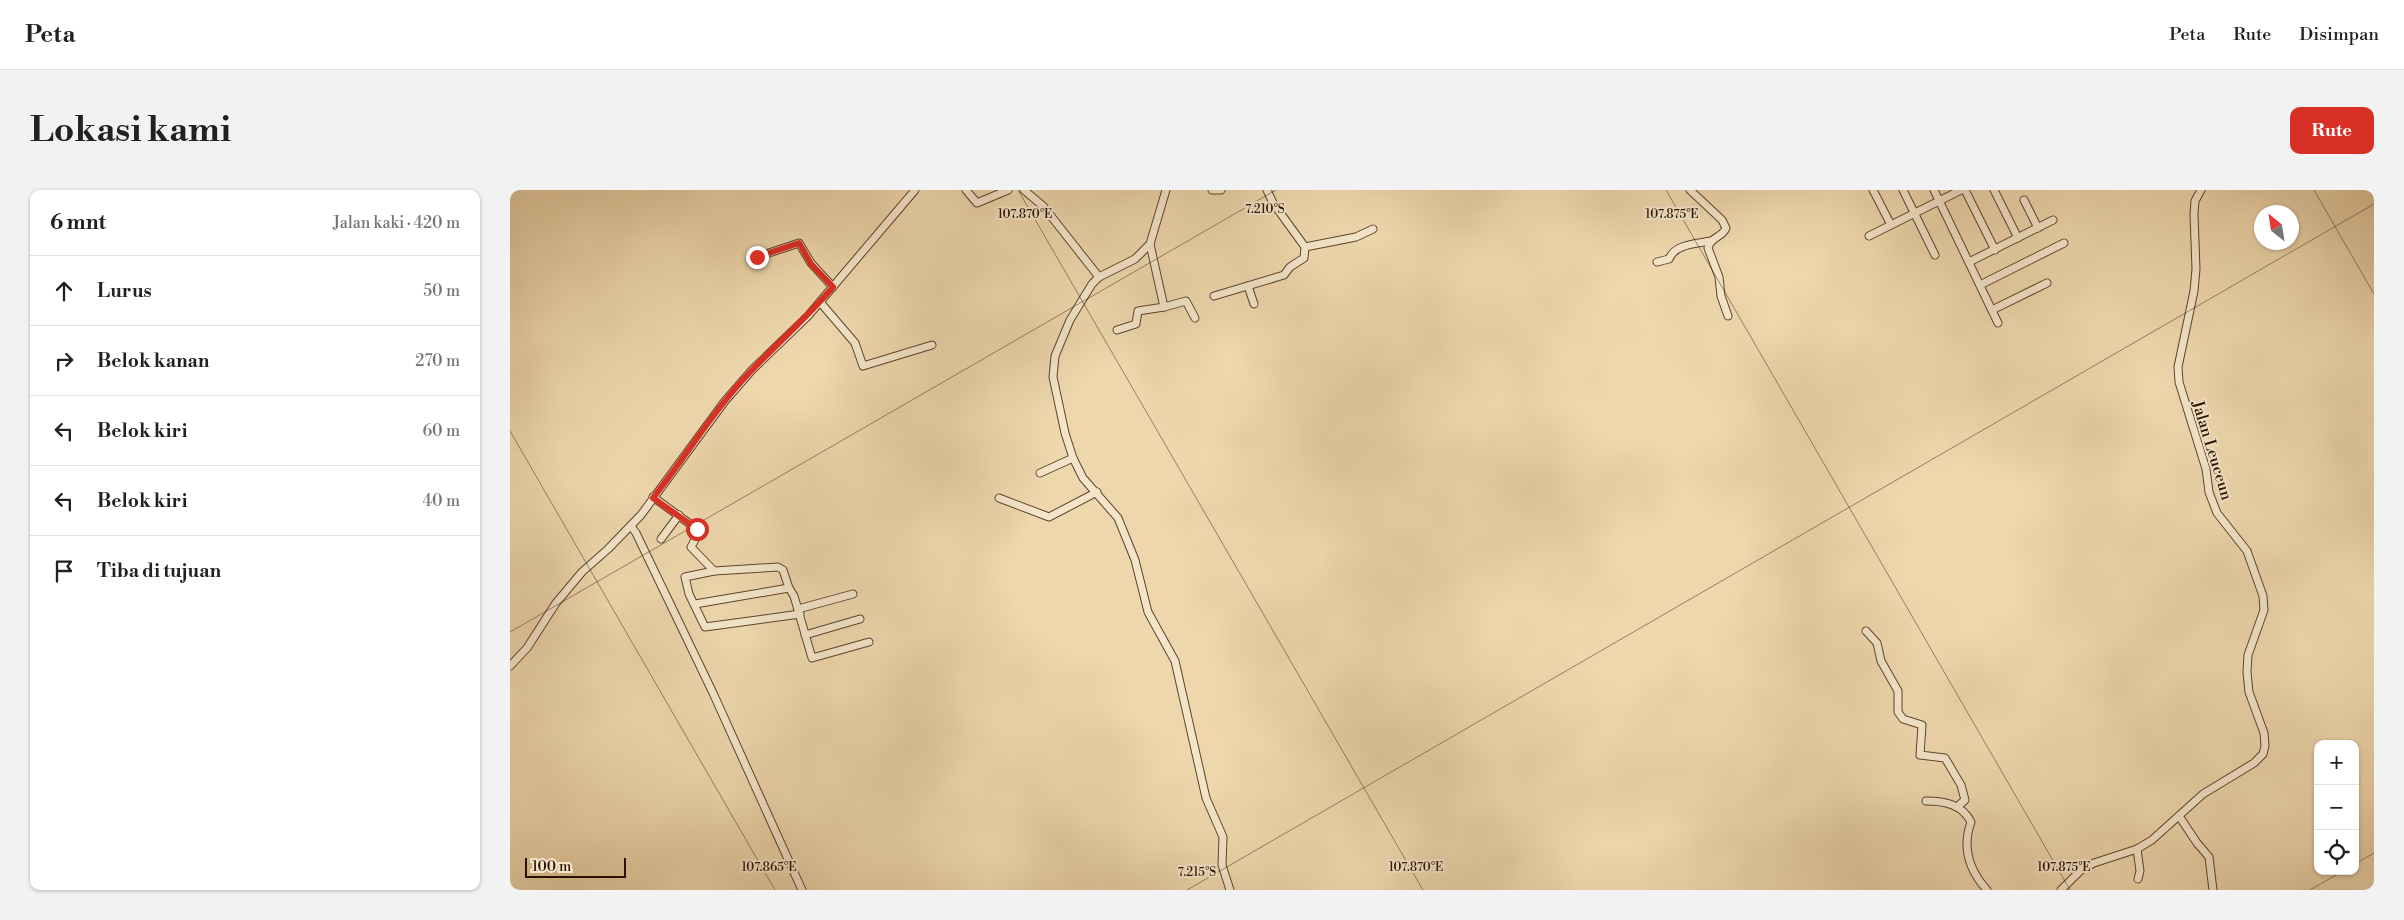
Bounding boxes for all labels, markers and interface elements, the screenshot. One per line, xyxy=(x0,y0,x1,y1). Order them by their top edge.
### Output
text: Peta xyxy=(25,20,75,50)
text: Peta xyxy=(2169,23,2205,46)
text: Rute xyxy=(2233,23,2271,46)
text: Disimpan xyxy=(2299,23,2379,46)
button: Rute xyxy=(2290,107,2374,154)
text: Lokasi kami xyxy=(30,109,231,152)
text: 7.210°S xyxy=(1245,202,1285,217)
north arrow xyxy=(2254,205,2299,250)
text: 107.870°E xyxy=(998,207,1052,222)
text: 107.875°E xyxy=(1645,207,1699,222)
text: 6 mnt xyxy=(50,210,106,236)
text: Jalan kaki · 420 m xyxy=(333,213,460,233)
route end xyxy=(746,246,769,269)
icon: ahead xyxy=(50,277,78,305)
text: Lurus xyxy=(97,279,152,303)
text: 50 m xyxy=(423,281,460,301)
icon: right xyxy=(50,347,78,375)
text: Belok kanan xyxy=(97,349,210,373)
text: 270 m xyxy=(415,351,460,371)
street label: Jalan Leuceun xyxy=(2187,397,2237,503)
icon: left xyxy=(50,417,78,445)
text: Belok kiri xyxy=(97,419,187,443)
text: 60 m xyxy=(422,421,460,441)
icon: left xyxy=(50,487,78,515)
text: Belok kiri xyxy=(97,489,187,513)
text: 40 m xyxy=(423,491,460,511)
route start xyxy=(686,518,709,541)
icon: arrive xyxy=(50,557,78,585)
text: Tiba di tujuan xyxy=(97,559,221,583)
map controls xyxy=(2314,740,2359,875)
button: + xyxy=(2314,740,2359,785)
button: − xyxy=(2314,785,2359,830)
button: locate xyxy=(2314,830,2359,875)
scale bar xyxy=(525,855,626,878)
text: 100 m xyxy=(532,858,571,876)
text: 107.865°E xyxy=(742,860,796,875)
text: 107.870°E xyxy=(1389,860,1443,875)
text: 107.875°E xyxy=(2037,860,2091,875)
text: 7.215°S xyxy=(1178,865,1216,880)

